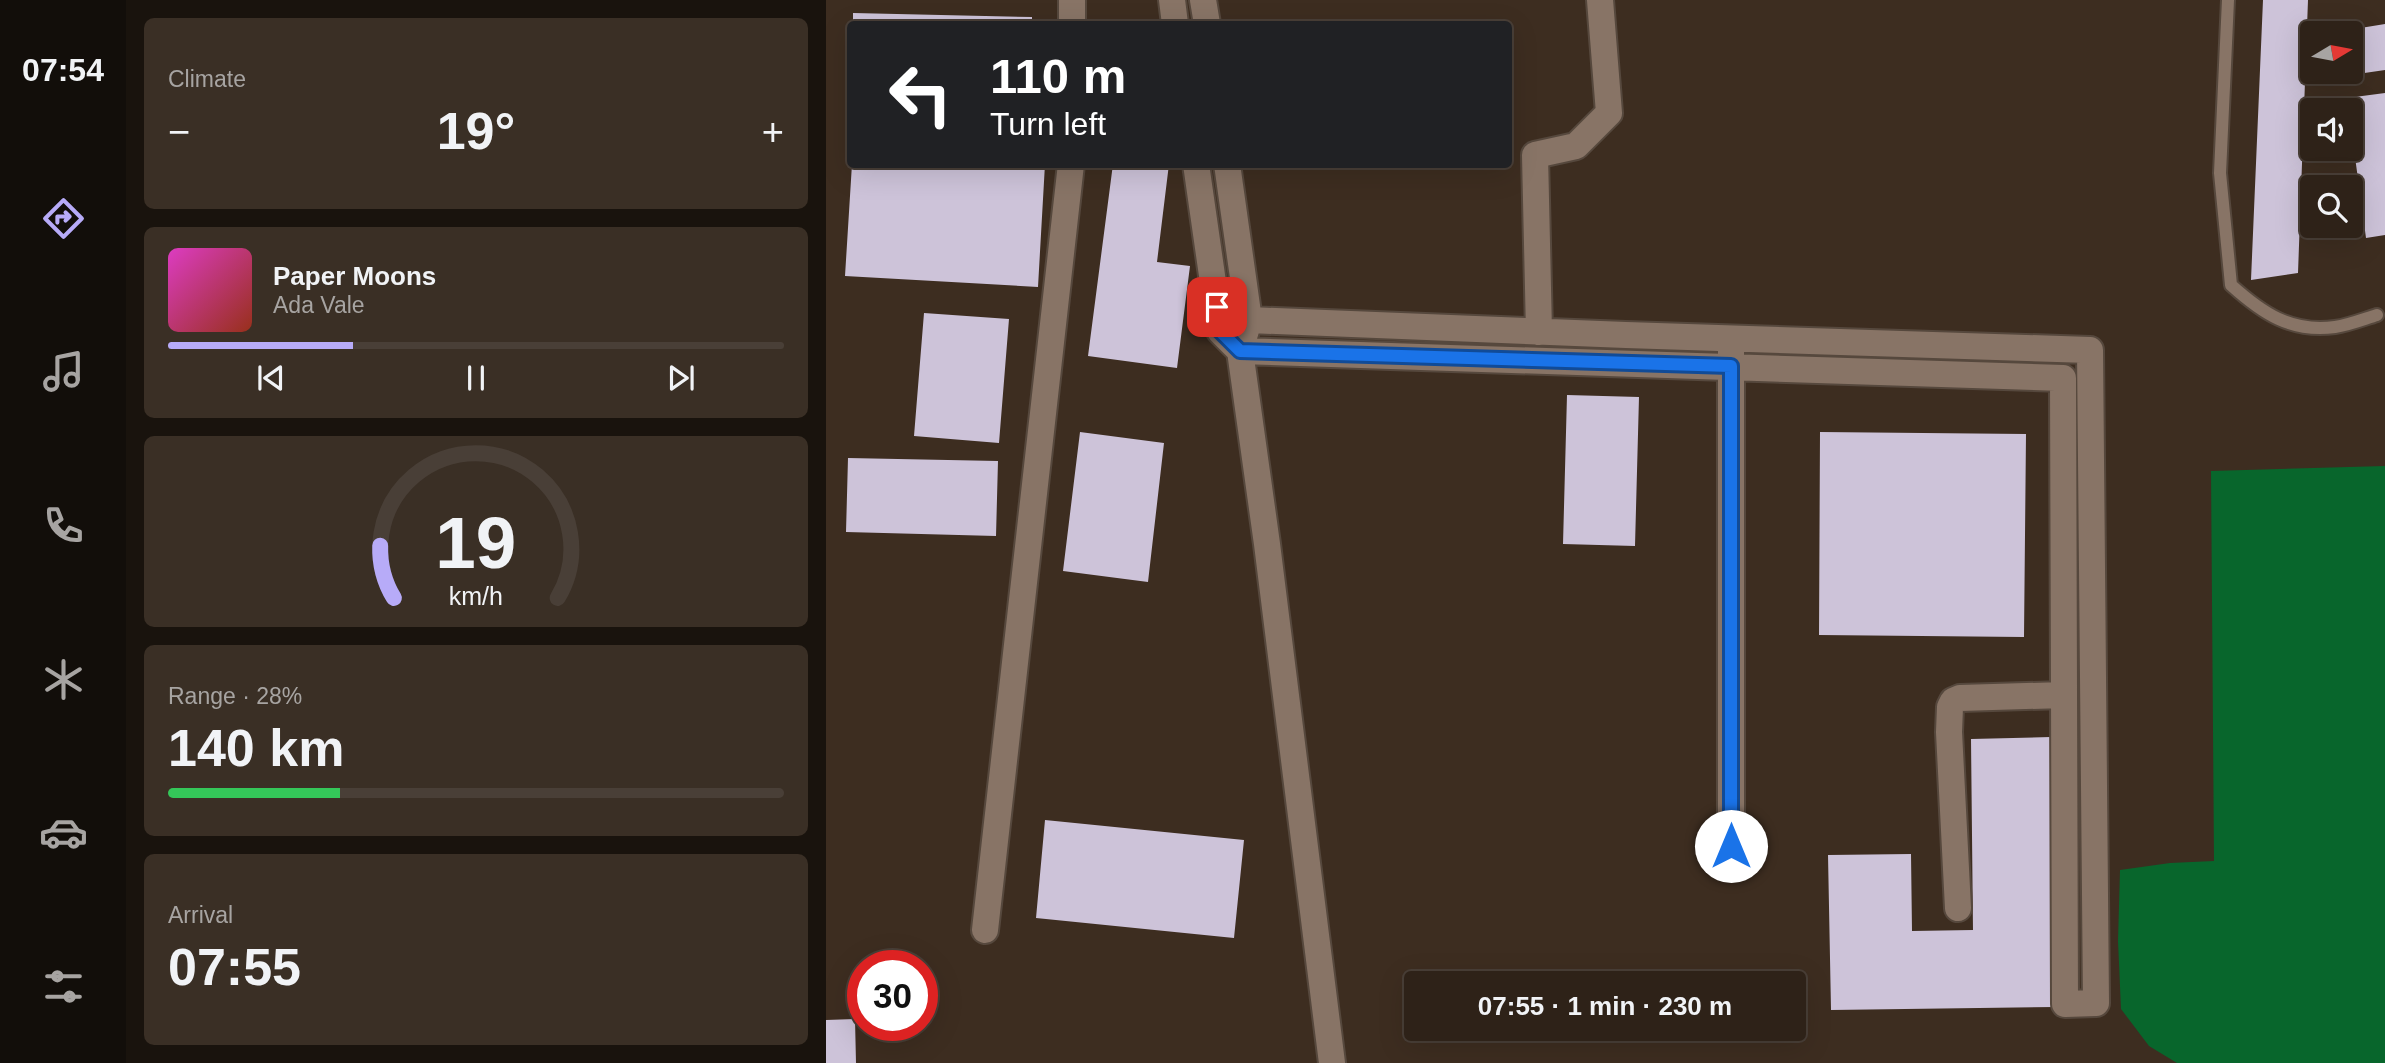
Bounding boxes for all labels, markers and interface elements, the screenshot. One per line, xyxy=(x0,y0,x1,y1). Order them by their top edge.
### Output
north arrow xyxy=(2300,21,2362,84)
map controls xyxy=(2300,21,2363,238)
icon: left xyxy=(875,49,966,140)
text: 110 m xyxy=(990,49,1126,103)
text: 07:54 xyxy=(22,52,104,88)
text: Climate xyxy=(168,66,246,92)
button: sound xyxy=(2300,98,2363,161)
text: 19° xyxy=(437,102,515,160)
text: Turn left xyxy=(990,106,1106,142)
text: − xyxy=(168,111,190,153)
text: + xyxy=(762,111,784,153)
button: search xyxy=(2300,175,2363,238)
icon: directions xyxy=(39,194,88,243)
text: Paper Moons xyxy=(273,261,436,291)
pin xyxy=(1187,277,1247,337)
icon: arrive xyxy=(1198,288,1236,326)
text: Ada Vale xyxy=(273,292,365,318)
icon: music xyxy=(39,347,88,396)
icon: previous xyxy=(252,359,290,397)
icon: pause xyxy=(457,359,495,397)
icon: next xyxy=(662,359,700,397)
icon: phone xyxy=(39,501,88,550)
text: 19 xyxy=(436,502,516,583)
text: km/h xyxy=(449,581,503,609)
icon: climate xyxy=(39,655,88,704)
text: Range · 28% xyxy=(168,683,302,709)
text: 140 km xyxy=(168,719,344,777)
icon: car xyxy=(39,808,88,857)
position arrow xyxy=(1694,809,1768,883)
text: Arrival xyxy=(168,902,233,928)
text: 07:55 xyxy=(168,938,301,996)
speed limit sign: 30 xyxy=(847,950,938,1041)
icon: filters xyxy=(39,962,88,1011)
text: 07:55 · 1 min · 230 m xyxy=(1478,991,1732,1021)

